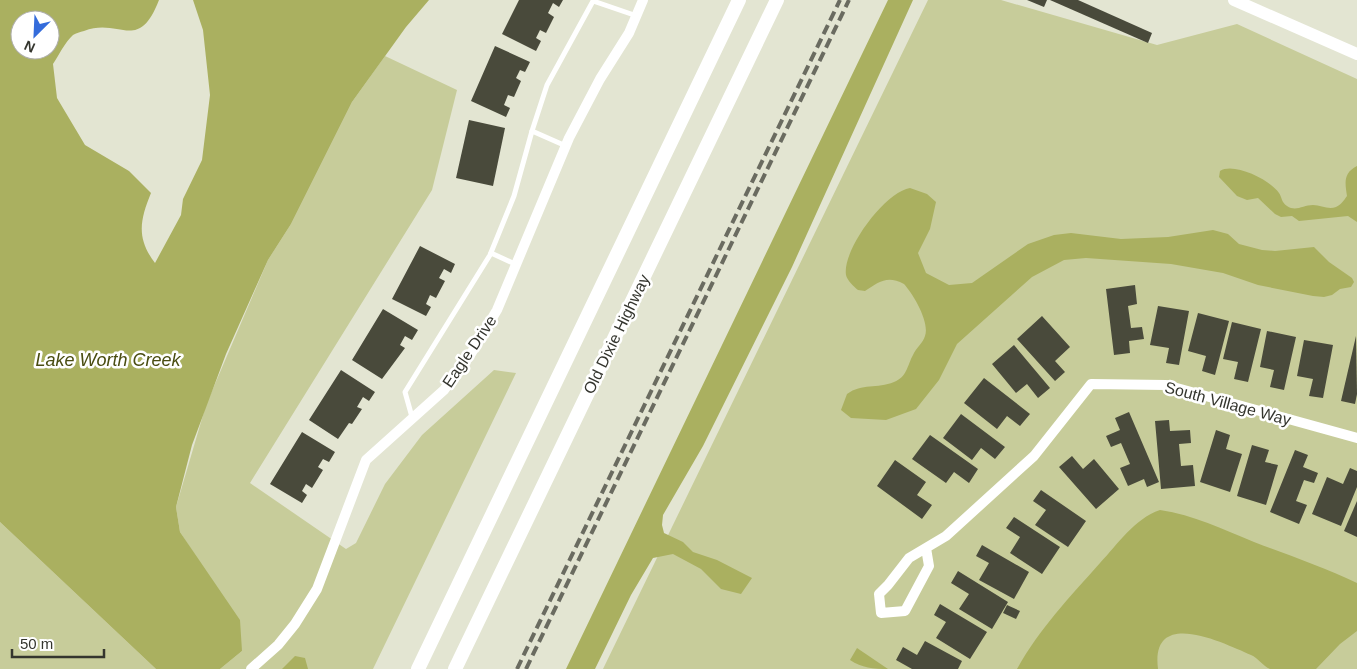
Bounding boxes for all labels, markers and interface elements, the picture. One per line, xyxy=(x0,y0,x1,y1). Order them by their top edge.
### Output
north arrow xyxy=(10,10,60,60)
text: N xyxy=(22,38,38,56)
street label: Old Dixie Highway xyxy=(580,272,653,397)
street label: Eagle Drive xyxy=(439,312,500,390)
water label: Lake Worth Creek xyxy=(35,350,182,370)
street label: South Village Way xyxy=(1163,378,1293,428)
scale bar xyxy=(12,626,105,658)
text: 50 m xyxy=(20,635,53,652)

